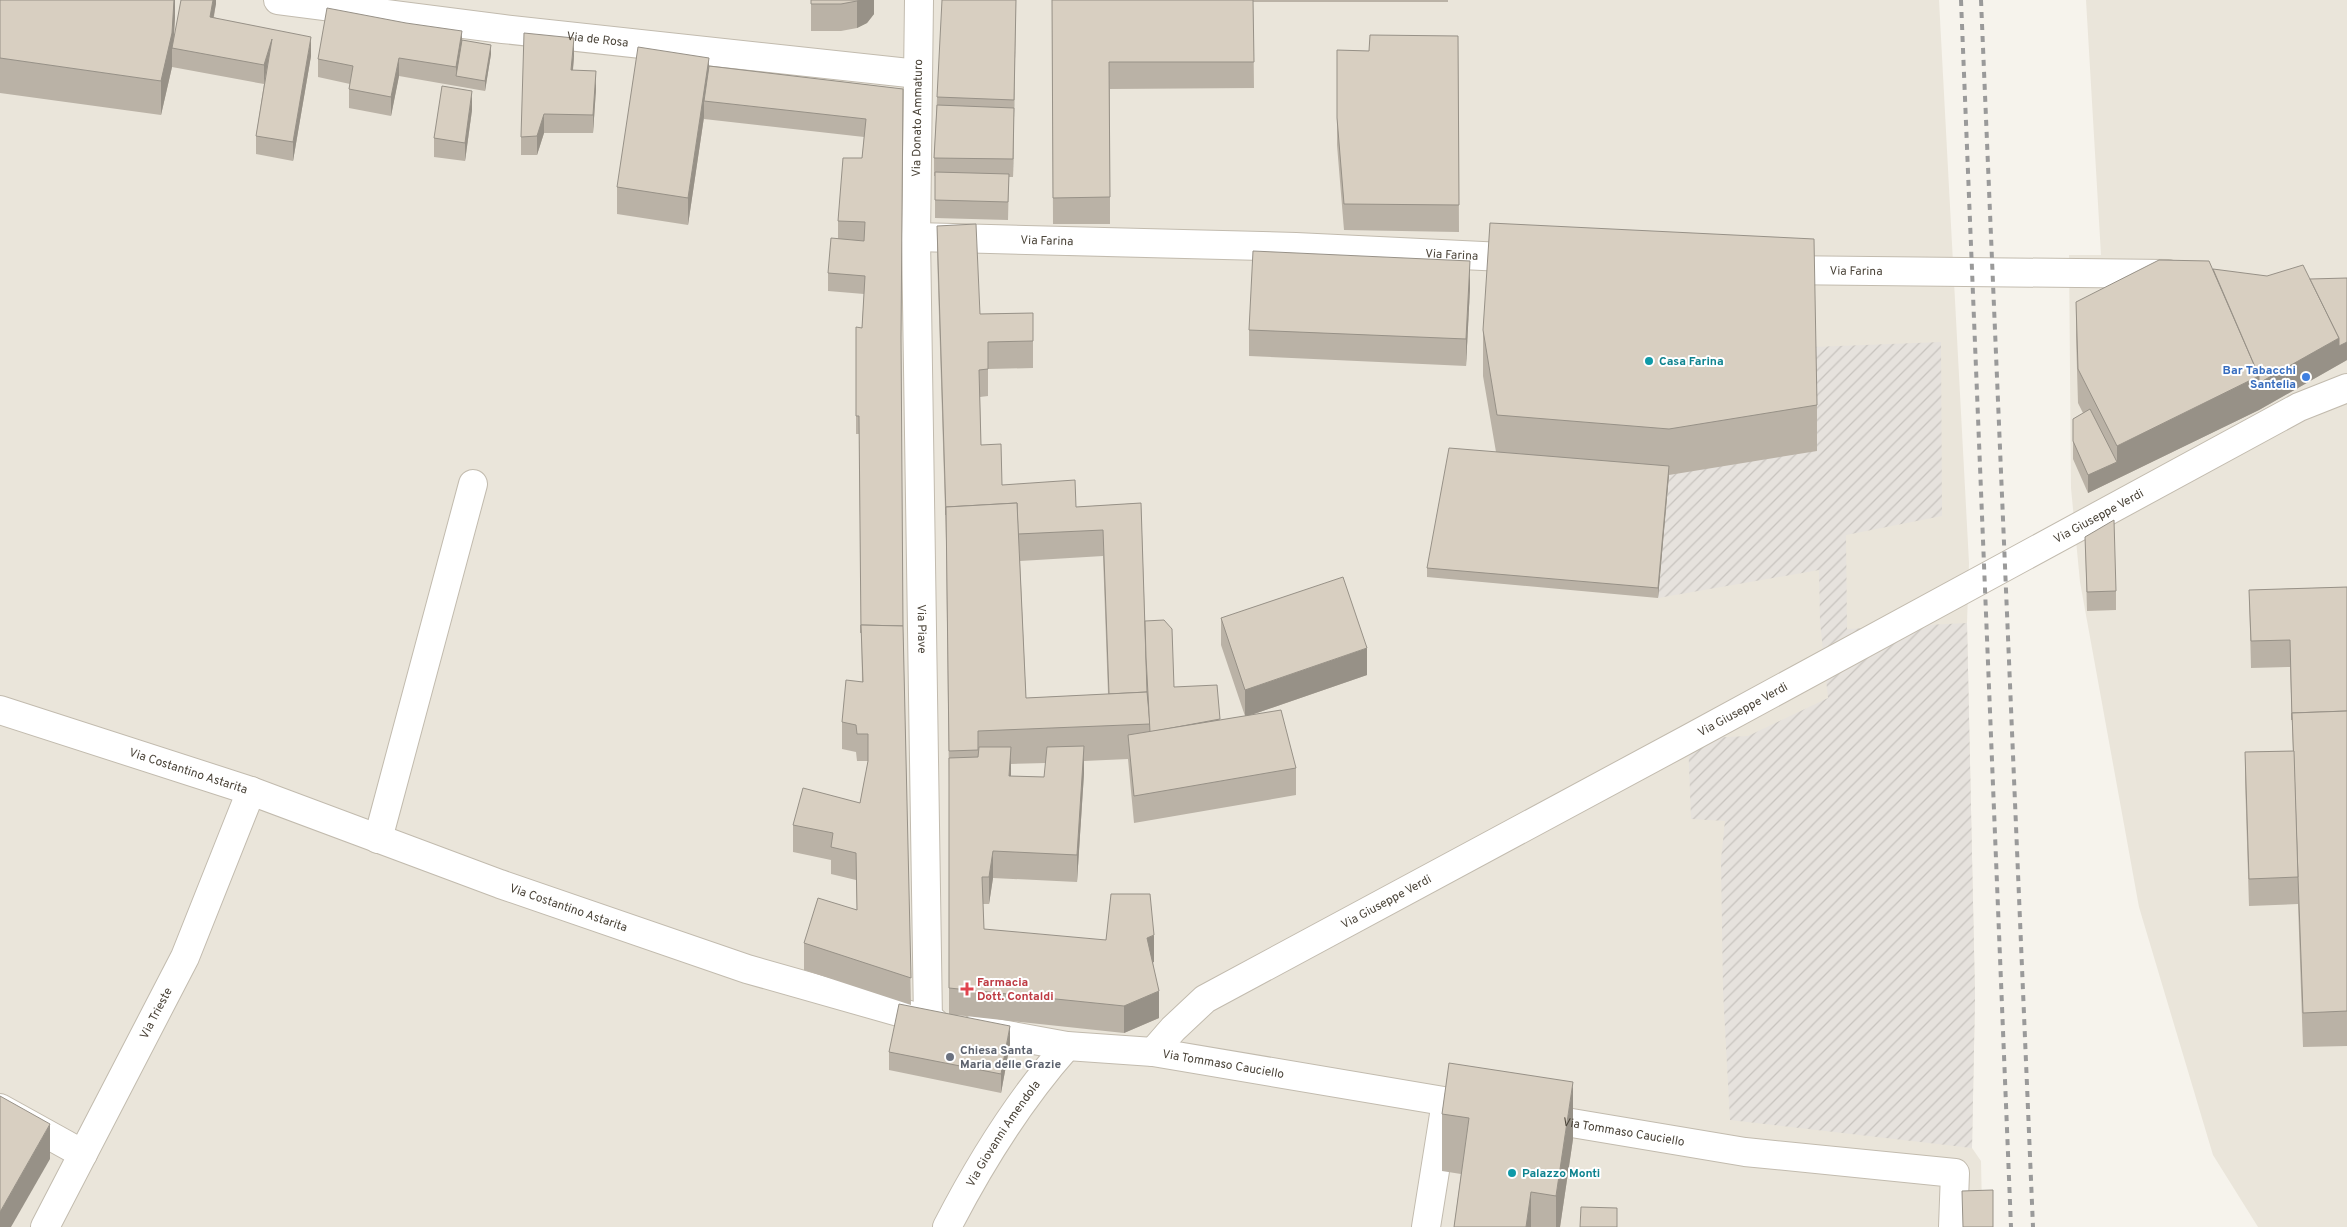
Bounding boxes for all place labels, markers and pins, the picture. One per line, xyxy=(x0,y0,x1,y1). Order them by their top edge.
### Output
place label: Casa Farina xyxy=(1659,354,1724,370)
marker: Casa Farina xyxy=(1643,355,1655,367)
place label: Bar Tabacchi Santelia xyxy=(2223,363,2296,393)
marker: Bar Tabacchi Santelia xyxy=(2300,371,2312,383)
place label: Farmacia Dott. Contaldi xyxy=(977,975,1054,1005)
marker: Farmacia Dott. Contaldi xyxy=(961,983,973,995)
place label: Chiesa Santa Maria delle Grazie xyxy=(960,1043,1061,1073)
marker: Chiesa Santa Maria delle Grazie xyxy=(944,1051,956,1063)
place label: Palazzo Monti xyxy=(1522,1166,1600,1182)
marker: Palazzo Monti xyxy=(1506,1167,1518,1179)

